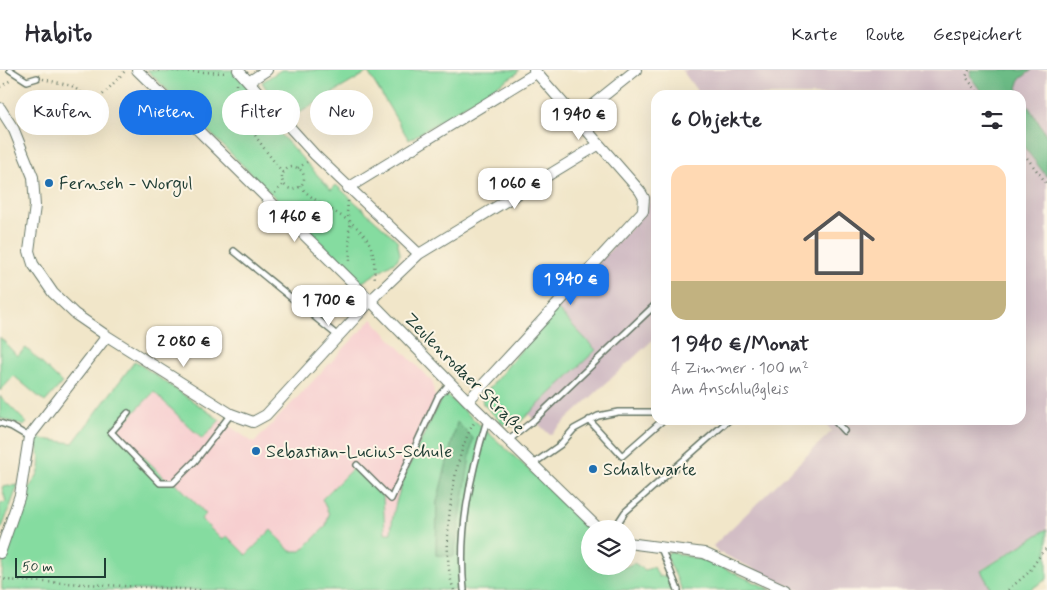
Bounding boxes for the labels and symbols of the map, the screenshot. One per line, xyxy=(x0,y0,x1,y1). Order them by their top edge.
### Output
pin: 1 940 € xyxy=(533,98,625,141)
pin: 1 060 € xyxy=(469,168,561,210)
place label: Fernseh - Worgul xyxy=(59,172,193,197)
marker: Fernseh - Worgul xyxy=(43,177,55,189)
pin: 1 460 € xyxy=(249,200,341,243)
pin: 1 940 € xyxy=(525,264,617,306)
pin: 1 700 € xyxy=(283,284,375,327)
street label: Zeulenrodaer Straße xyxy=(398,308,530,440)
pin: 2 080 € xyxy=(138,326,230,368)
place label: Sebastian-Lucius-Schule xyxy=(266,440,452,464)
marker: Sebastian-Lucius-Schule xyxy=(250,445,262,457)
place label: Schaltwarte xyxy=(603,458,697,482)
marker: Schaltwarte xyxy=(587,463,599,475)
scale bar xyxy=(15,555,106,578)

